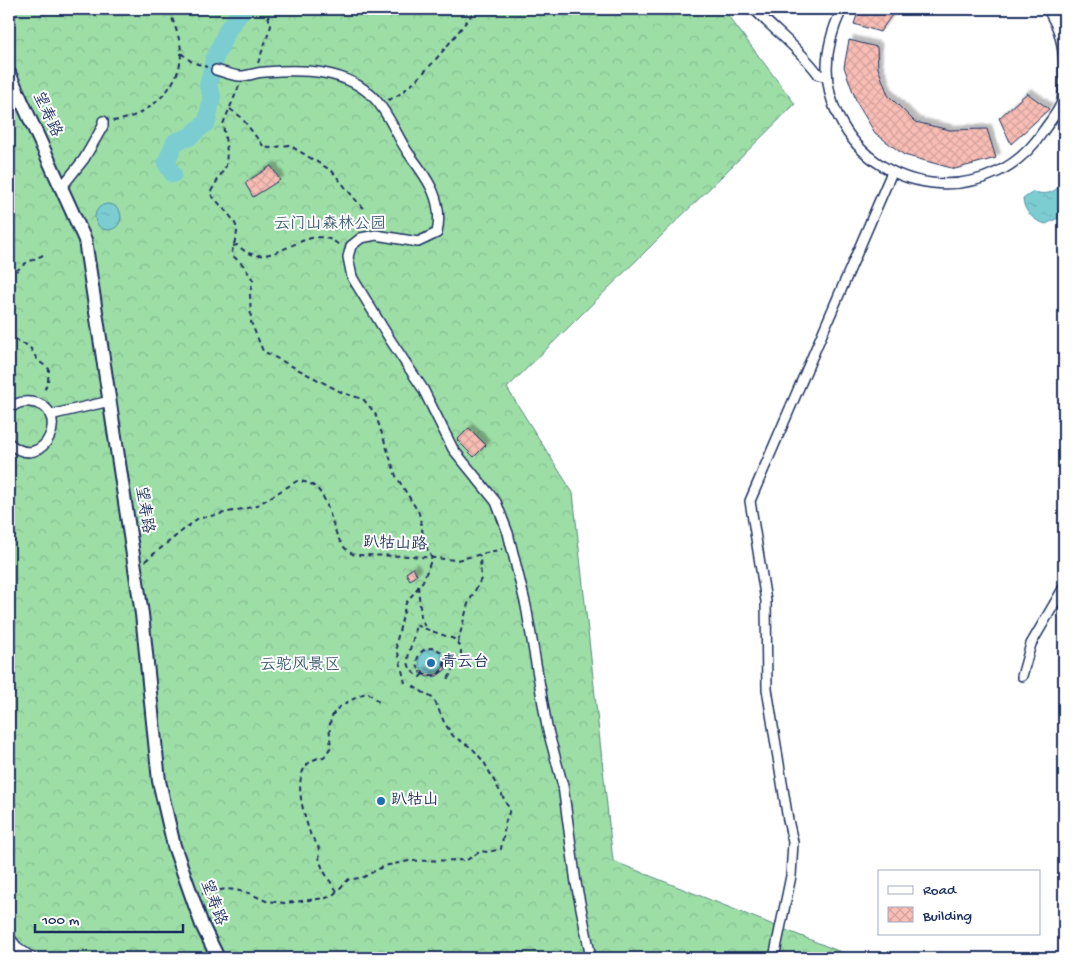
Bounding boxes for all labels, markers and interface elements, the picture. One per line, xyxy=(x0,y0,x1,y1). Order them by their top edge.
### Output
street label: 望寿路 xyxy=(27,88,67,141)
park label: 云门山森林公园 xyxy=(274,214,386,235)
street label: 望寿路 xyxy=(130,484,158,535)
street label: 趴牯山路 xyxy=(363,532,427,556)
place label: 青云台 xyxy=(441,652,489,673)
park label: 云驼风景区 xyxy=(260,656,340,676)
marker: 青云台 xyxy=(425,657,437,669)
place label: 趴牯山 xyxy=(391,791,439,811)
marker: 趴牯山 xyxy=(375,795,387,807)
legend xyxy=(878,870,1040,934)
street label: 望寿路 xyxy=(195,877,231,929)
text: Road xyxy=(923,882,957,900)
scale bar xyxy=(35,902,182,934)
text: Building xyxy=(922,908,972,926)
text: 100 m xyxy=(41,912,80,930)

